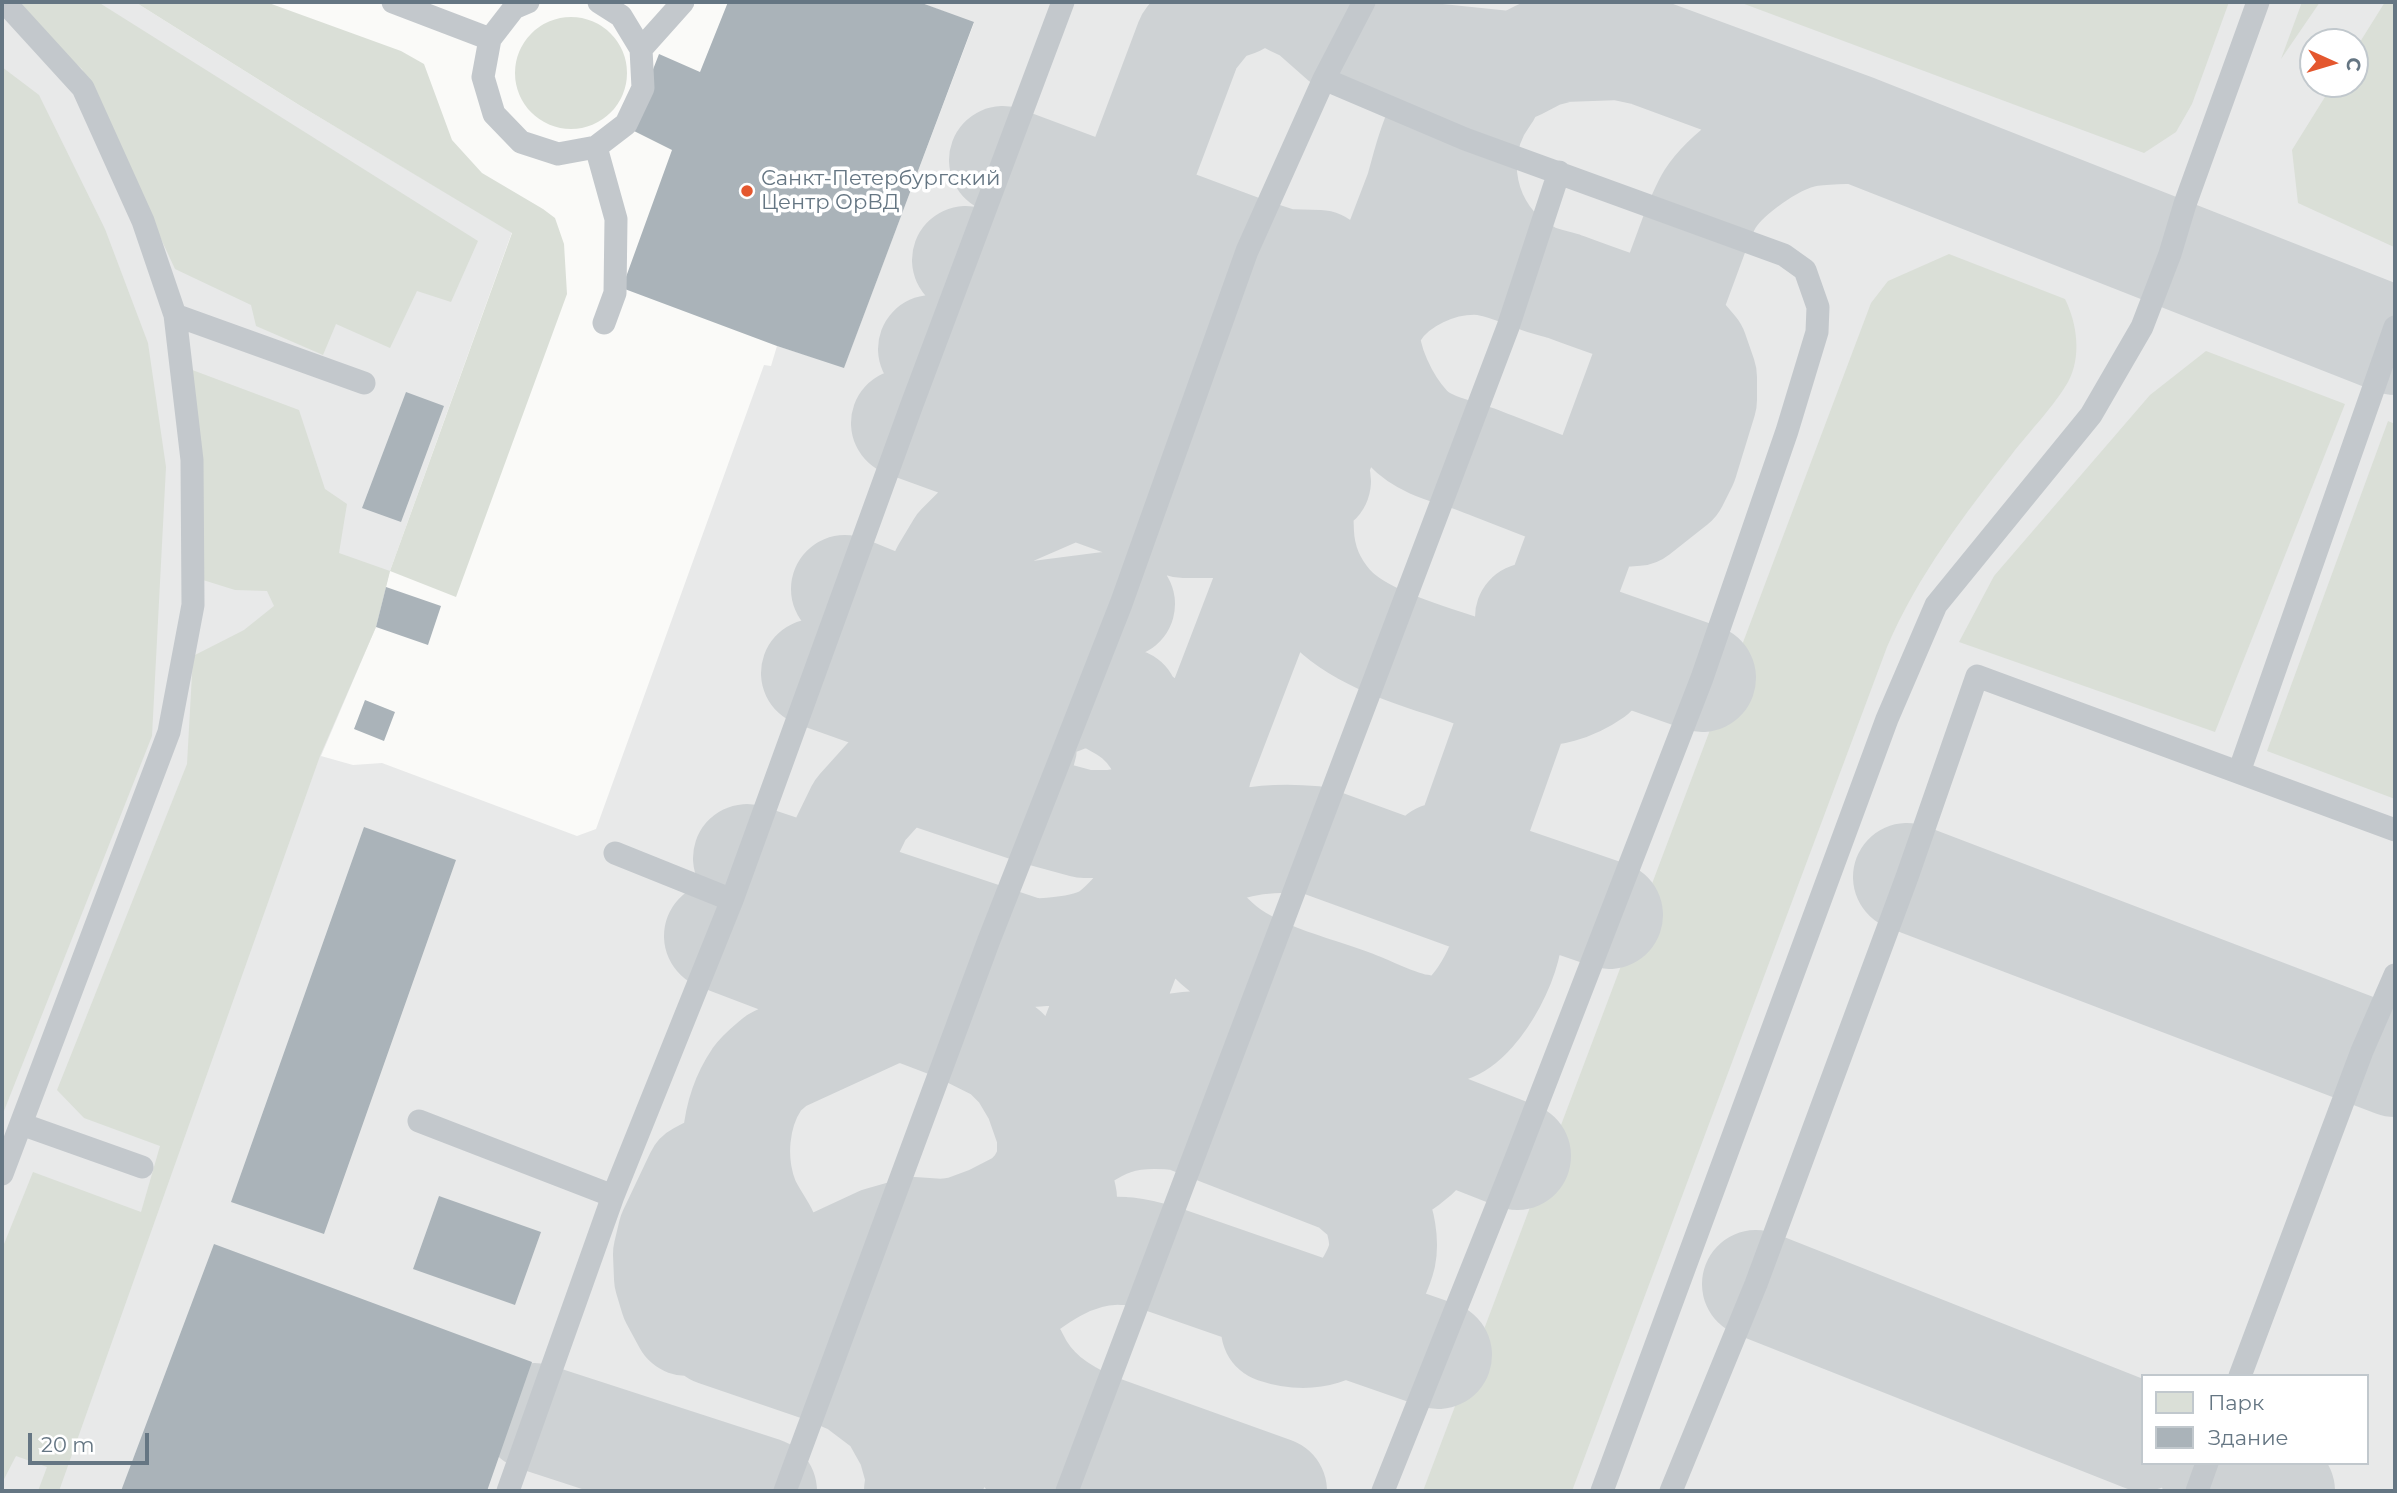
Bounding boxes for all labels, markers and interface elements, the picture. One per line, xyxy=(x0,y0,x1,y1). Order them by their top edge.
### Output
north arrow xyxy=(2299,28,2369,98)
text: С xyxy=(2341,57,2365,72)
place label: Санкт-Петербургский Центр ОрВД xyxy=(761,166,1000,216)
marker: Санкт-Петербургский Центр ОрВД xyxy=(739,183,755,199)
legend xyxy=(2142,1374,2369,1465)
text: Парк xyxy=(2208,1390,2264,1415)
scale bar xyxy=(32,1420,152,1464)
text: Здание xyxy=(2208,1425,2289,1450)
text: 20 m xyxy=(41,1432,95,1457)

